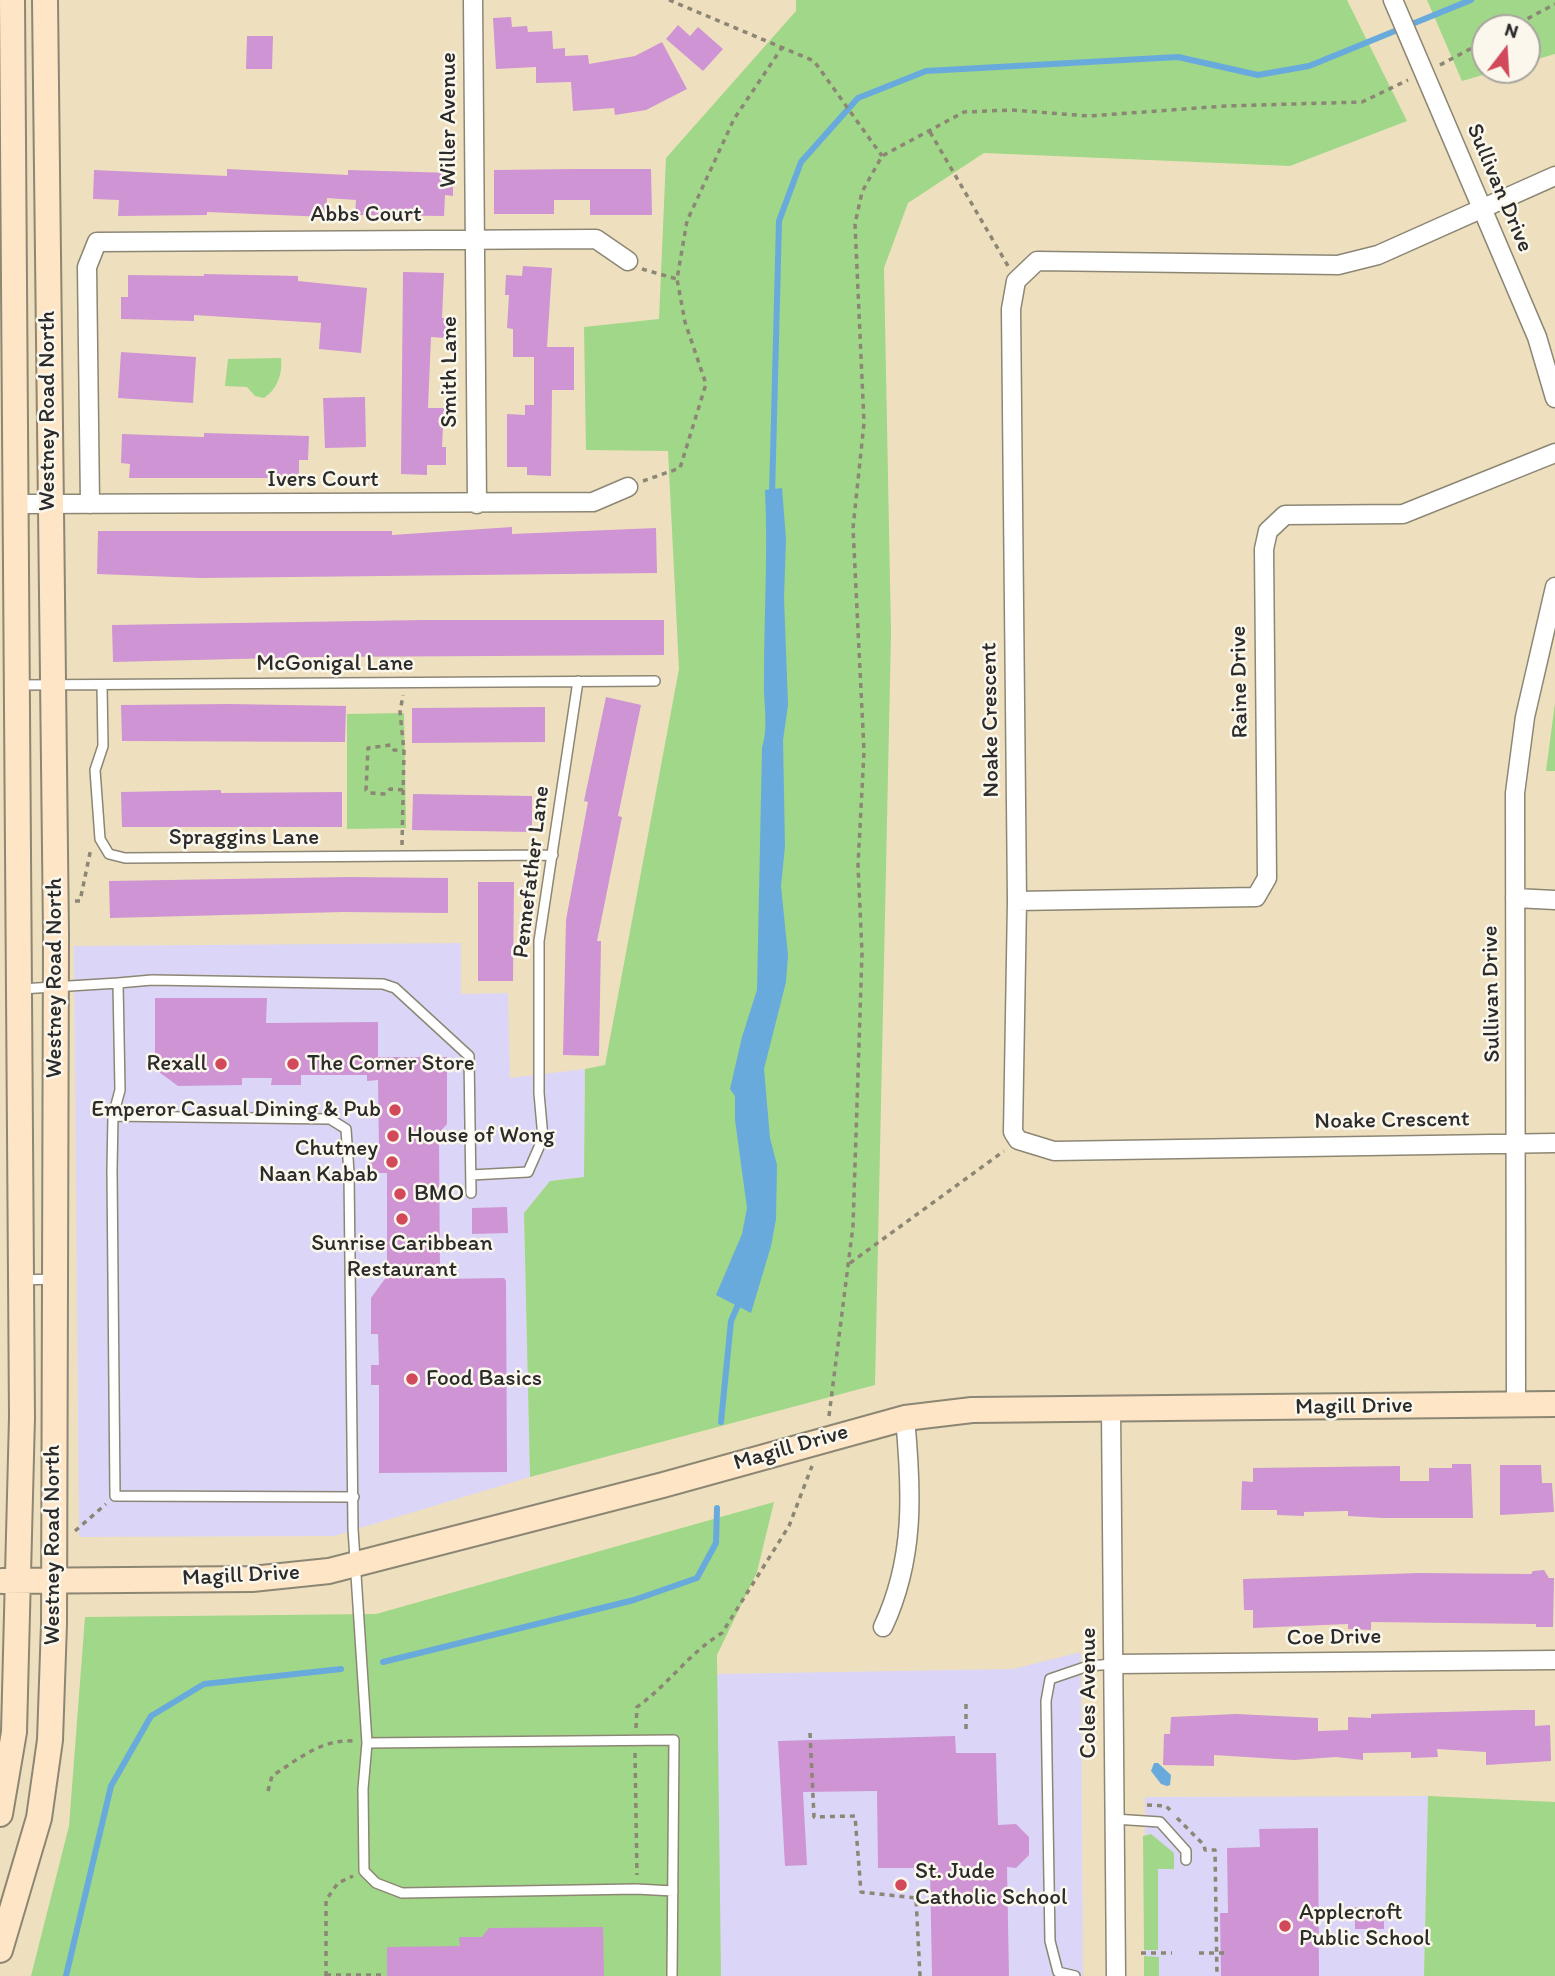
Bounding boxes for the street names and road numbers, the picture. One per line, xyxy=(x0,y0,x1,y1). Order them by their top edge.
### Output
street label: Willer Avenue xyxy=(435,52,463,188)
street label: Sullivan Drive xyxy=(1460,119,1538,257)
street label: Abbs Court xyxy=(310,201,422,229)
street label: Westney Road North xyxy=(34,311,62,511)
street label: Smith Lane xyxy=(436,316,464,428)
street label: Ivers Court xyxy=(267,466,379,494)
street label: Raine Drive xyxy=(1225,625,1255,739)
street label: Noake Crescent xyxy=(976,642,1006,798)
street label: McGonigal Lane xyxy=(256,650,414,678)
street label: Pennefather Lane xyxy=(508,784,556,960)
street label: Spraggins Lane xyxy=(169,824,319,852)
street label: Westney Road North xyxy=(41,878,69,1078)
street label: Sullivan Drive xyxy=(1477,925,1507,1063)
street label: Noake Crescent xyxy=(1314,1106,1470,1136)
street label: Magill Drive xyxy=(1295,1392,1413,1422)
street label: Magill Drive xyxy=(731,1419,851,1477)
street label: Westney Road North xyxy=(39,1445,67,1645)
street label: Magill Drive xyxy=(181,1559,301,1593)
street label: Coe Drive xyxy=(1287,1623,1381,1653)
street label: Coles Avenue xyxy=(1075,1627,1103,1759)

